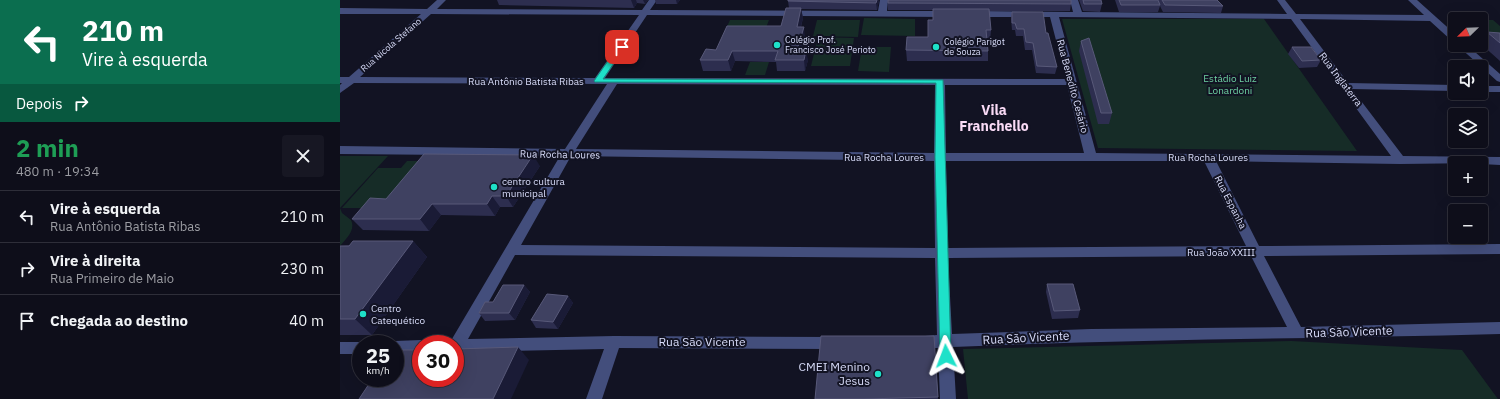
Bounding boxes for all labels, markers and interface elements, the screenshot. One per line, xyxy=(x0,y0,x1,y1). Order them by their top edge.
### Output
text: 210 m xyxy=(82,12,164,49)
north arrow xyxy=(1448,12,1488,52)
map controls xyxy=(1448,12,1488,244)
street label: Rua Nicola Stefano xyxy=(358,15,423,74)
icon: left xyxy=(16,16,68,68)
pin xyxy=(605,30,639,64)
place label: Colégio Prof. Francisco José Perioto xyxy=(785,34,876,55)
icon: arrive xyxy=(611,36,633,58)
place label: Colégio Parigot de Souza xyxy=(944,36,1005,57)
street label: Rua Benedito Cesário xyxy=(1054,38,1091,135)
marker: Colégio Prof. Francisco José Perioto xyxy=(772,40,782,50)
marker: Colégio Parigot de Souza xyxy=(931,42,941,52)
text: Vire à esquerda xyxy=(82,48,208,71)
street label: Rua Inglaterra xyxy=(1316,50,1366,109)
button: sound xyxy=(1448,60,1488,100)
park label: Estádio Luiz Lonardoni xyxy=(1203,72,1257,97)
street label: Rua Antônio Batista Ribas xyxy=(468,75,584,88)
icon: right xyxy=(70,92,92,114)
text: Depois xyxy=(16,94,62,113)
district label: Vila Franchello xyxy=(959,101,1029,135)
button: layers xyxy=(1448,108,1488,148)
text: 2 min xyxy=(16,132,79,164)
button: close xyxy=(282,135,324,177)
street label: Rua Rocha Loures xyxy=(520,147,600,162)
street label: Rua Rocha Loures xyxy=(844,151,924,164)
street label: Rua Rocha Loures xyxy=(1168,151,1248,164)
button: + xyxy=(1448,156,1488,196)
text: 480 m · 19:34 xyxy=(16,163,99,180)
street label: Rua Espanha xyxy=(1212,173,1250,232)
place label: centro cultura municipal xyxy=(502,175,565,200)
marker: centro cultura municipal xyxy=(489,182,499,192)
text: Vire à esquerda xyxy=(50,199,160,218)
button: − xyxy=(1448,204,1488,244)
icon: left xyxy=(16,206,38,228)
text: 210 m xyxy=(280,207,324,226)
text: Rua Antônio Batista Ribas xyxy=(50,218,201,235)
street label: Rua João XXIII xyxy=(1187,246,1255,259)
text: Vire à direita xyxy=(50,251,140,270)
icon: right xyxy=(16,258,38,280)
text: 230 m xyxy=(280,259,324,278)
text: Rua Primeiro de Maio xyxy=(50,270,174,287)
place label: Centro Catequético xyxy=(371,302,425,327)
marker: Centro Catequético xyxy=(358,309,368,319)
icon: arrive xyxy=(16,310,38,332)
text: Chegada ao destino xyxy=(50,311,188,330)
text: 40 m xyxy=(289,311,324,330)
street label: Rua São Vicente xyxy=(1305,322,1393,341)
street label: Rua São Vicente xyxy=(982,328,1070,347)
street label: Rua São Vicente xyxy=(658,334,746,349)
speed limit sign: 30 xyxy=(412,335,464,387)
position arrow xyxy=(925,335,967,377)
text: 25 xyxy=(366,342,390,369)
place label: CMEI Menino Jesus xyxy=(798,359,870,388)
text: km/h xyxy=(366,364,390,377)
marker: CMEI Menino Jesus xyxy=(873,369,883,379)

